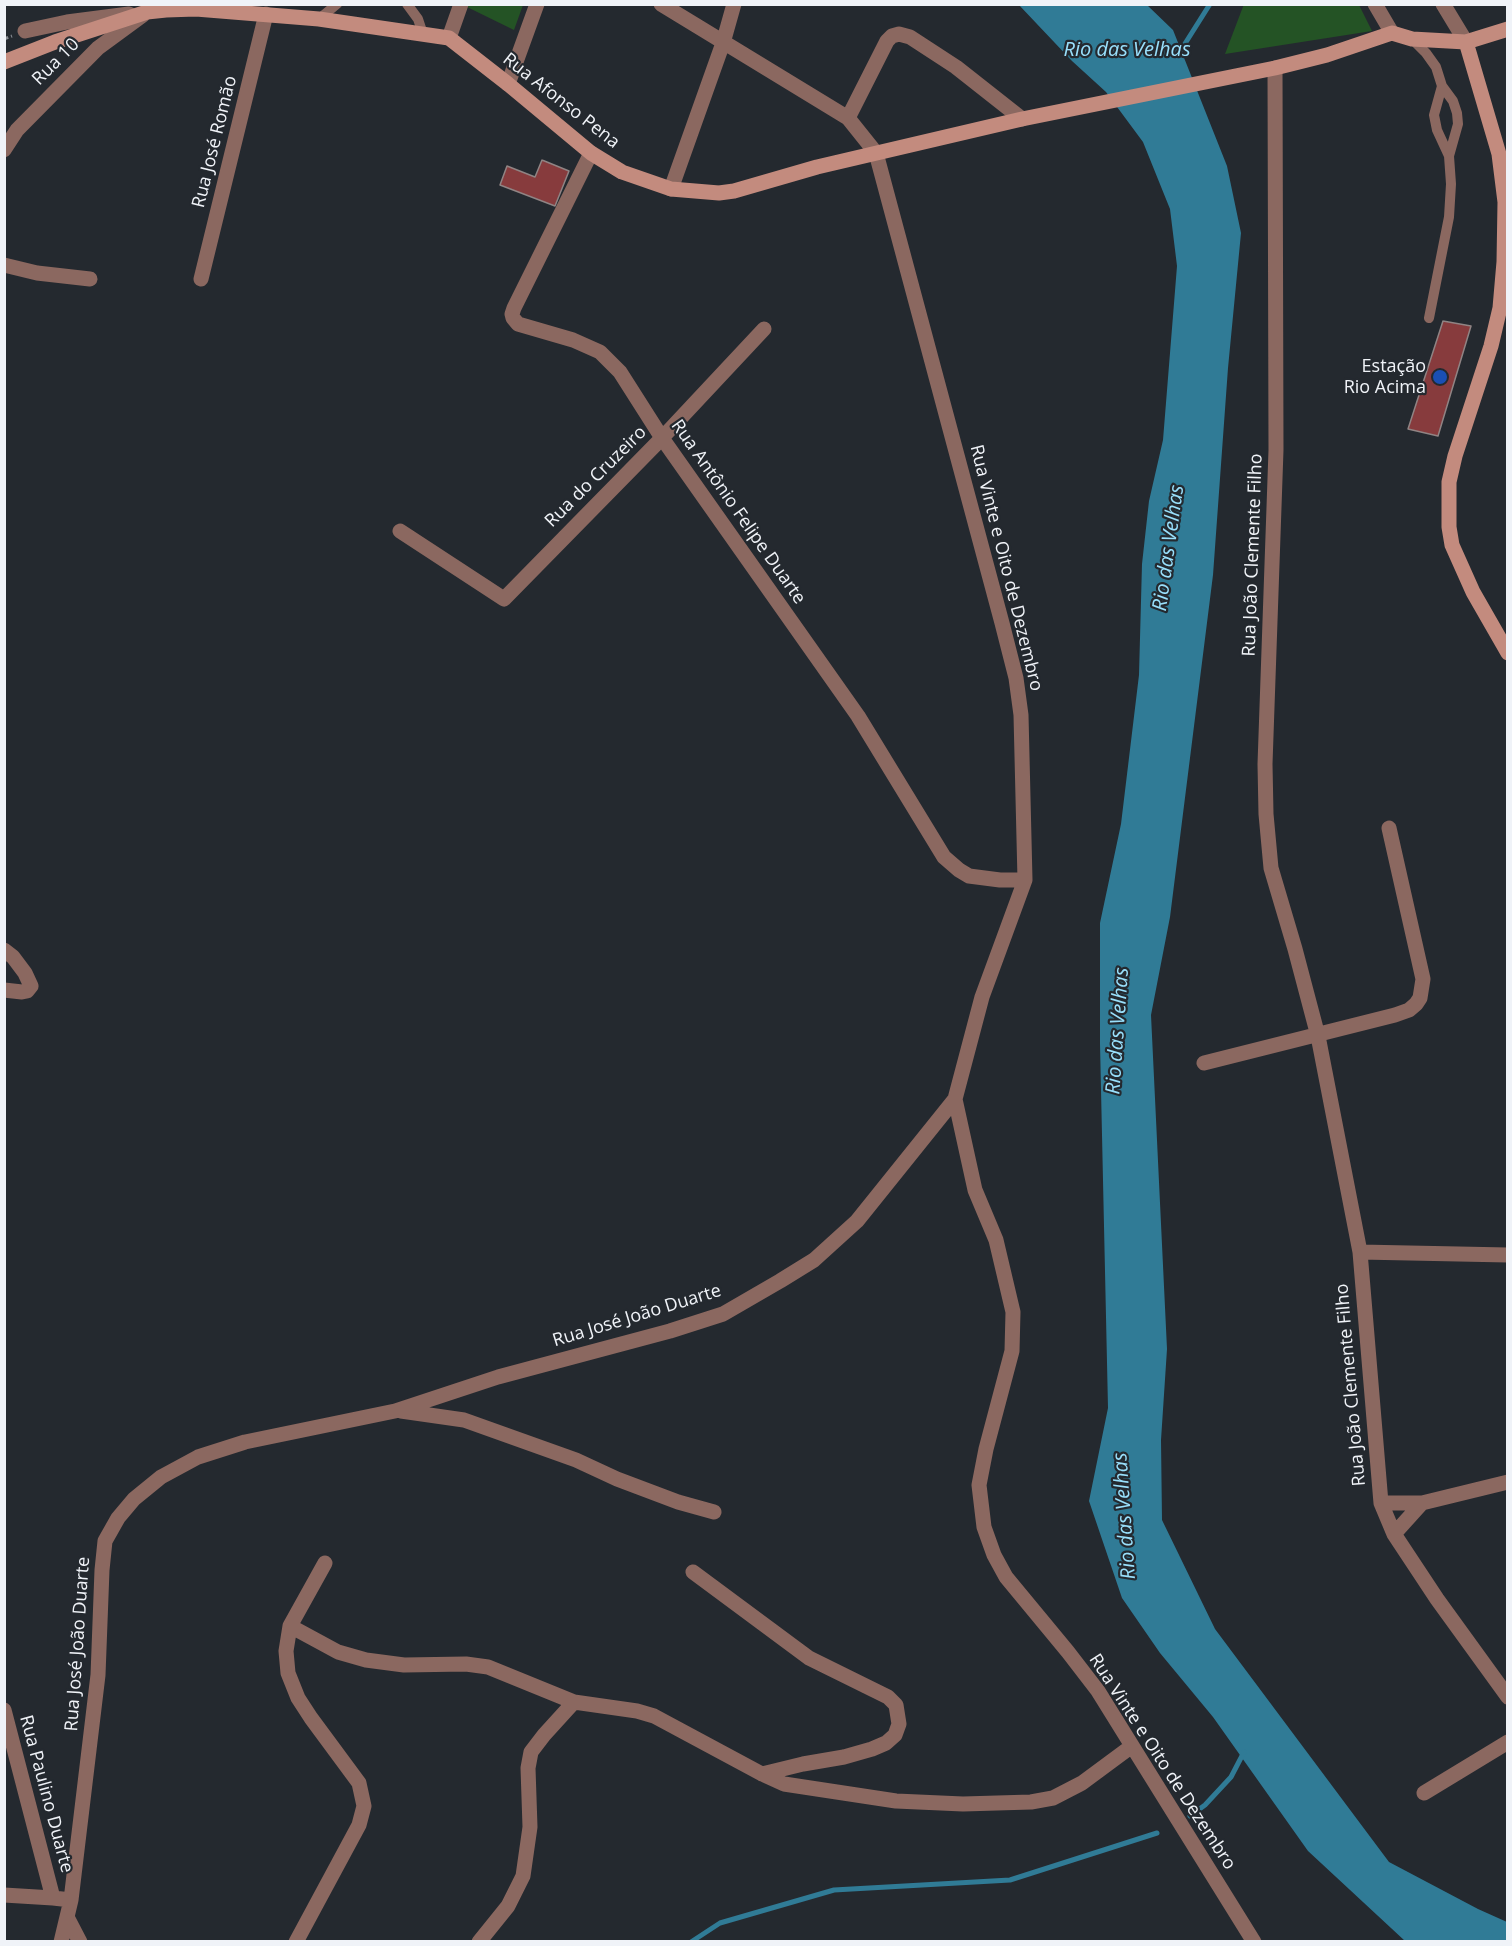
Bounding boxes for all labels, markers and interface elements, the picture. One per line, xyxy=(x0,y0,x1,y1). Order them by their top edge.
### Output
street label: Rua 10 xyxy=(28,34,84,90)
water label: Rio das Velhas xyxy=(1063,38,1191,62)
street label: Rua Afonso Pena xyxy=(498,49,624,153)
street label: Rua José Romão xyxy=(188,74,242,210)
place label: Estação Rio Acima xyxy=(1344,356,1426,398)
marker: Estação Rio Acima xyxy=(1431,368,1449,386)
street label: Rua Antônio Felipe Duarte xyxy=(666,416,810,608)
street label: Rua do Cruzeiro xyxy=(541,422,651,532)
street label: Rua Vinte e Oito de Dezembro xyxy=(965,443,1047,693)
street label: Rua João Clemente Filho xyxy=(1239,453,1267,657)
water label: Rio das Velhas xyxy=(1148,483,1190,613)
water label: Rio das Velhas xyxy=(1102,967,1134,1095)
street label: Rua José João Duarte xyxy=(550,1280,724,1352)
street label: Rua João Clemente Filho xyxy=(1331,1283,1371,1487)
water label: Rio das Velhas xyxy=(1109,1452,1141,1580)
street label: Rua José João Duarte xyxy=(61,1556,95,1732)
street label: Rua Vinte e Oito de Dezembro xyxy=(1084,1650,1240,1874)
street label: Rua Paulino Duarte xyxy=(15,1713,77,1875)

